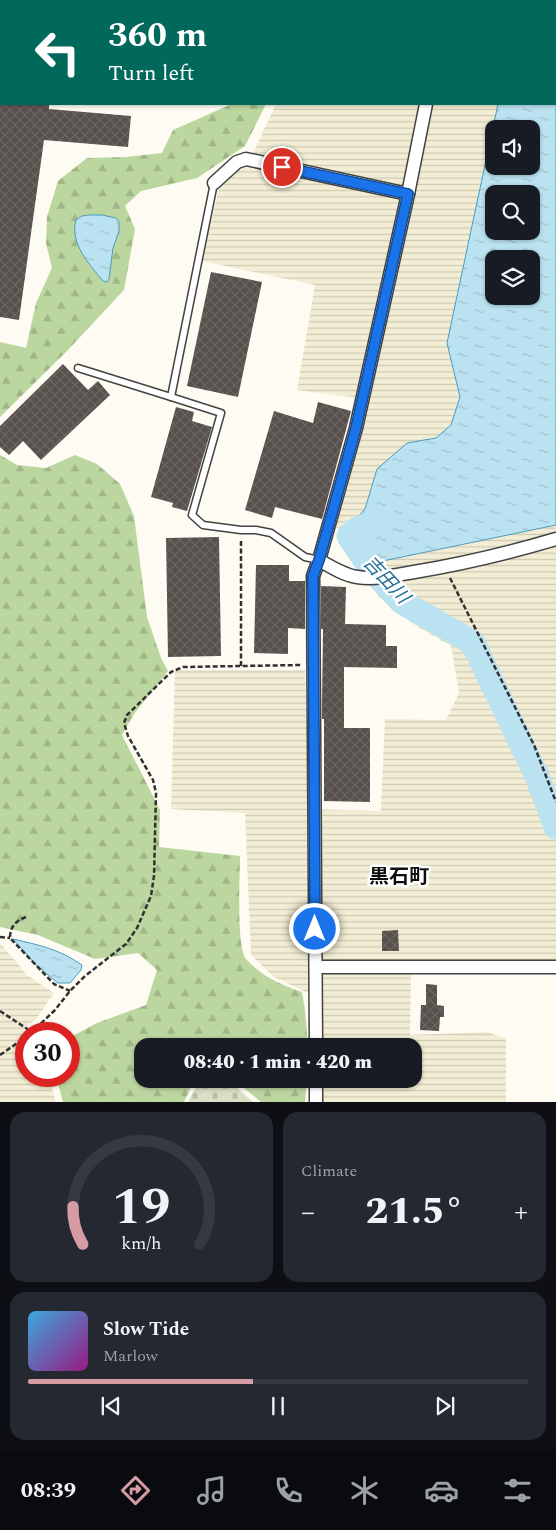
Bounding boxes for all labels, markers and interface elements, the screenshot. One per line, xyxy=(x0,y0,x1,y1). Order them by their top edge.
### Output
text: 360 m xyxy=(108,9,207,62)
icon: left xyxy=(25,20,90,85)
text: Turn left xyxy=(108,57,194,90)
map controls xyxy=(485,120,540,305)
button: sound xyxy=(485,120,540,175)
pin xyxy=(261,146,303,188)
icon: arrive xyxy=(268,153,296,181)
button: search xyxy=(485,185,540,240)
button: layers xyxy=(485,250,540,305)
water label: 吉田川 xyxy=(356,549,417,612)
district label: 黒石町 xyxy=(369,862,429,892)
position arrow xyxy=(288,902,340,954)
speed limit sign: 30 xyxy=(15,1022,80,1087)
text: 08:40 · 1 min · 420 m xyxy=(184,1048,372,1077)
text: Climate xyxy=(301,1159,357,1183)
text: 19 xyxy=(112,1168,171,1247)
text: 21.5° xyxy=(365,1183,464,1241)
text: − xyxy=(301,1191,315,1234)
text: + xyxy=(514,1191,528,1234)
text: km/h xyxy=(121,1230,162,1257)
text: Slow Tide xyxy=(103,1315,189,1344)
text: Marlow xyxy=(103,1344,158,1368)
icon: previous xyxy=(97,1392,125,1420)
icon: pause xyxy=(264,1392,292,1420)
icon: next xyxy=(431,1392,459,1420)
icon: directions xyxy=(118,1473,153,1508)
icon: music xyxy=(194,1473,229,1508)
icon: phone xyxy=(271,1473,306,1508)
icon: climate xyxy=(347,1473,382,1508)
icon: car xyxy=(424,1473,459,1508)
icon: filters xyxy=(500,1473,535,1508)
text: 08:39 xyxy=(21,1474,76,1507)

